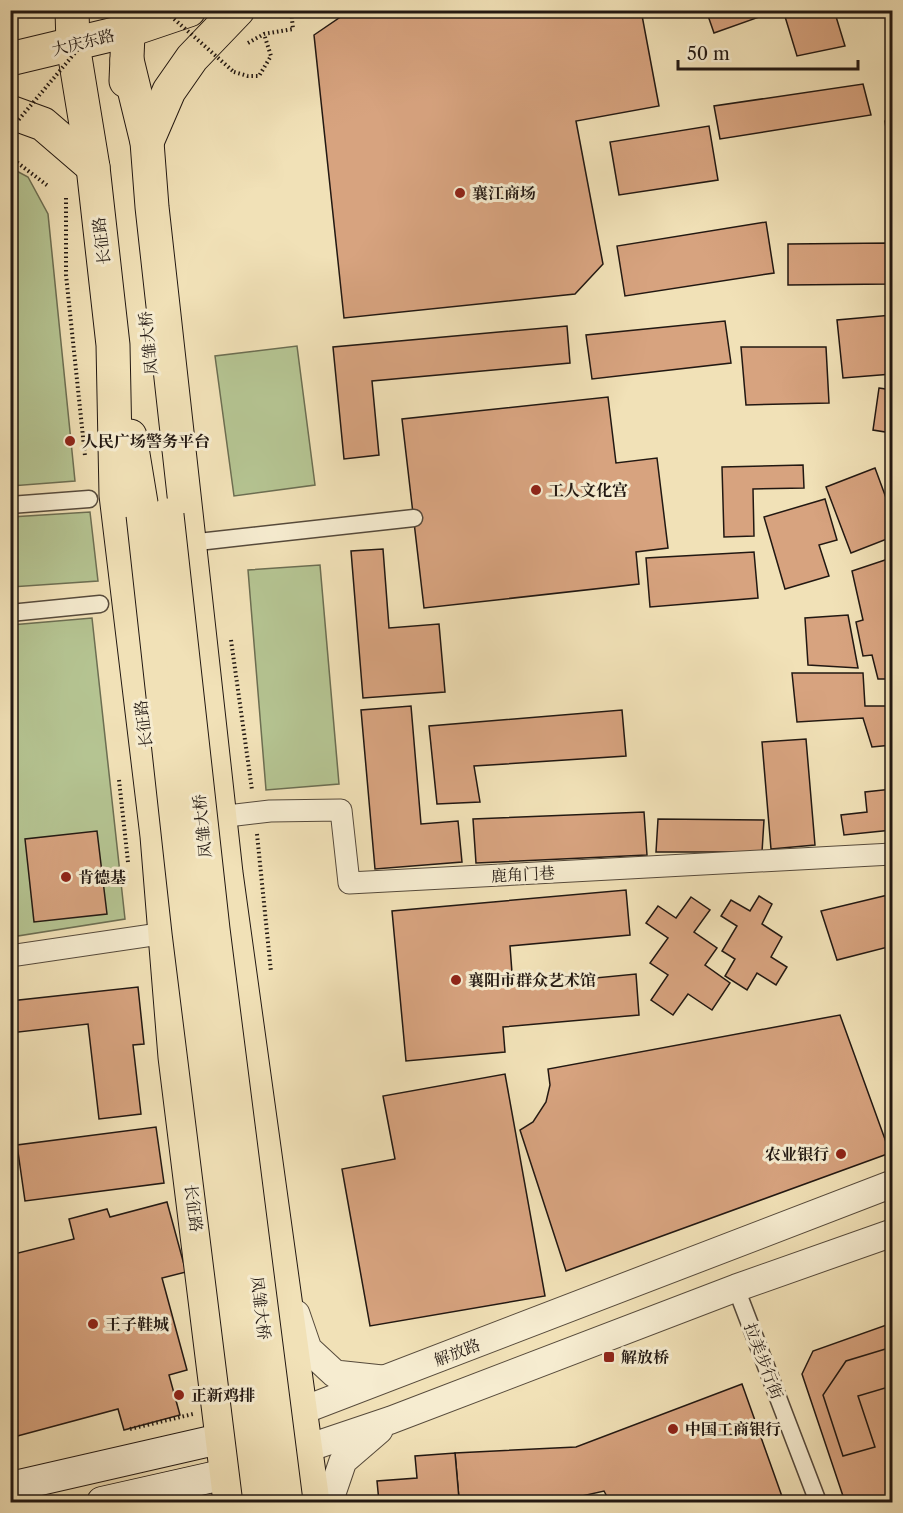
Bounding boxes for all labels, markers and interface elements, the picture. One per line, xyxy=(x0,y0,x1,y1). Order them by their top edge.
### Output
street label: 大庆东路 xyxy=(50,25,116,59)
scale bar xyxy=(678,33,858,71)
text: 50 m xyxy=(687,43,730,65)
place label: 襄江商场 xyxy=(472,183,536,203)
marker: 襄江商场 xyxy=(453,186,467,200)
street label: 长征路 xyxy=(88,216,114,266)
street label: 凤雏大桥 xyxy=(135,310,161,376)
place label: 人民广场警务平台 xyxy=(82,431,210,451)
marker: 人民广场警务平台 xyxy=(63,434,77,448)
place label: 工人文化宫 xyxy=(548,480,628,500)
marker: 工人文化宫 xyxy=(529,483,543,497)
street label: 长征路 xyxy=(130,699,156,749)
street label: 凤雏大桥 xyxy=(189,793,215,859)
street label: 鹿角门巷 xyxy=(491,862,555,886)
place label: 肯德基 xyxy=(78,867,126,887)
marker: 肯德基 xyxy=(59,870,73,884)
place label: 襄阳市群众艺术馆 xyxy=(468,970,596,990)
marker: 襄阳市群众艺术馆 xyxy=(449,973,463,987)
place label: 农业银行 xyxy=(765,1144,829,1164)
marker: 农业银行 xyxy=(834,1147,848,1161)
street label: 长征路 xyxy=(181,1183,207,1233)
street label: 凤雏大桥 xyxy=(247,1275,275,1341)
place label: 王子鞋城 xyxy=(105,1314,169,1334)
marker: 王子鞋城 xyxy=(86,1317,100,1331)
street label: 拉美步行街 xyxy=(740,1320,788,1402)
street label: 解放路 xyxy=(431,1334,483,1370)
place label: 解放桥 xyxy=(621,1347,669,1367)
marker: 解放桥 xyxy=(602,1350,616,1364)
place label: 正新鸡排 xyxy=(191,1385,255,1405)
marker: 正新鸡排 xyxy=(172,1388,186,1402)
place label: 中国工商银行 xyxy=(685,1419,781,1439)
marker: 中国工商银行 xyxy=(666,1422,680,1436)

